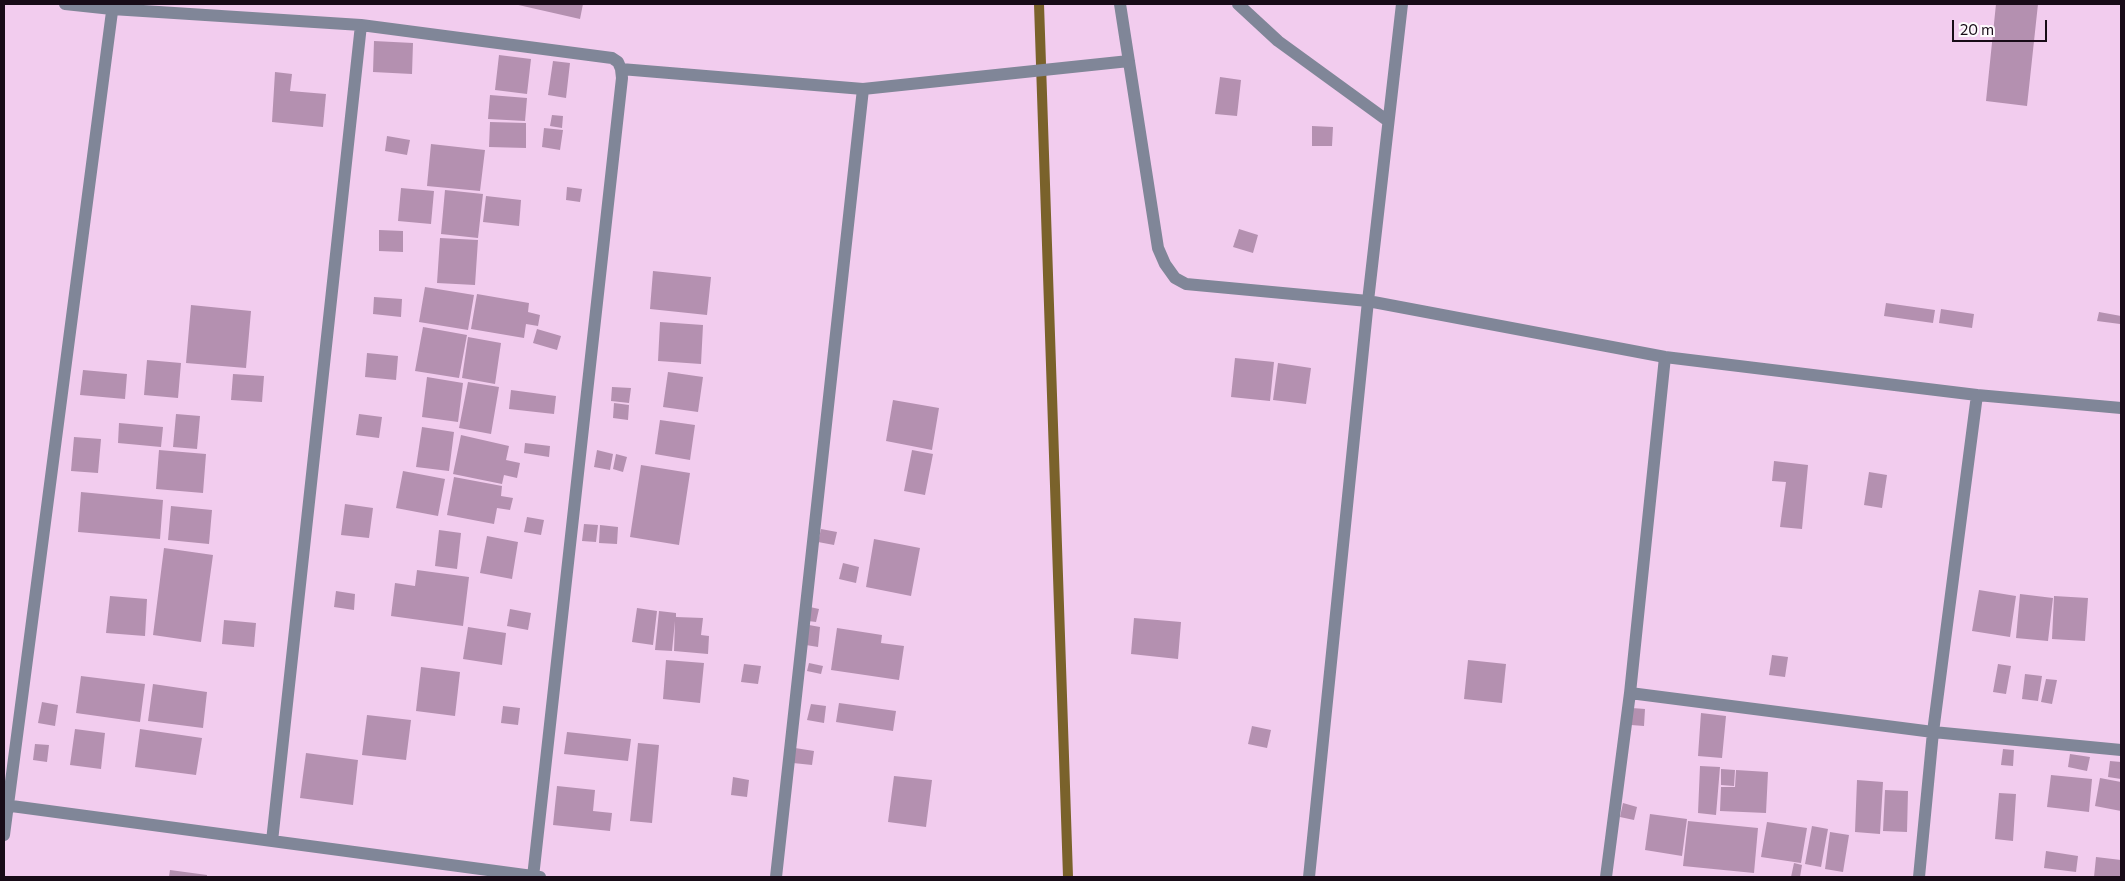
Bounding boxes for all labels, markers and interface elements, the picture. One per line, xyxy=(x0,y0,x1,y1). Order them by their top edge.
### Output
scale bar xyxy=(1955,10,2050,42)
text: 20 m xyxy=(1960,20,1994,38)

